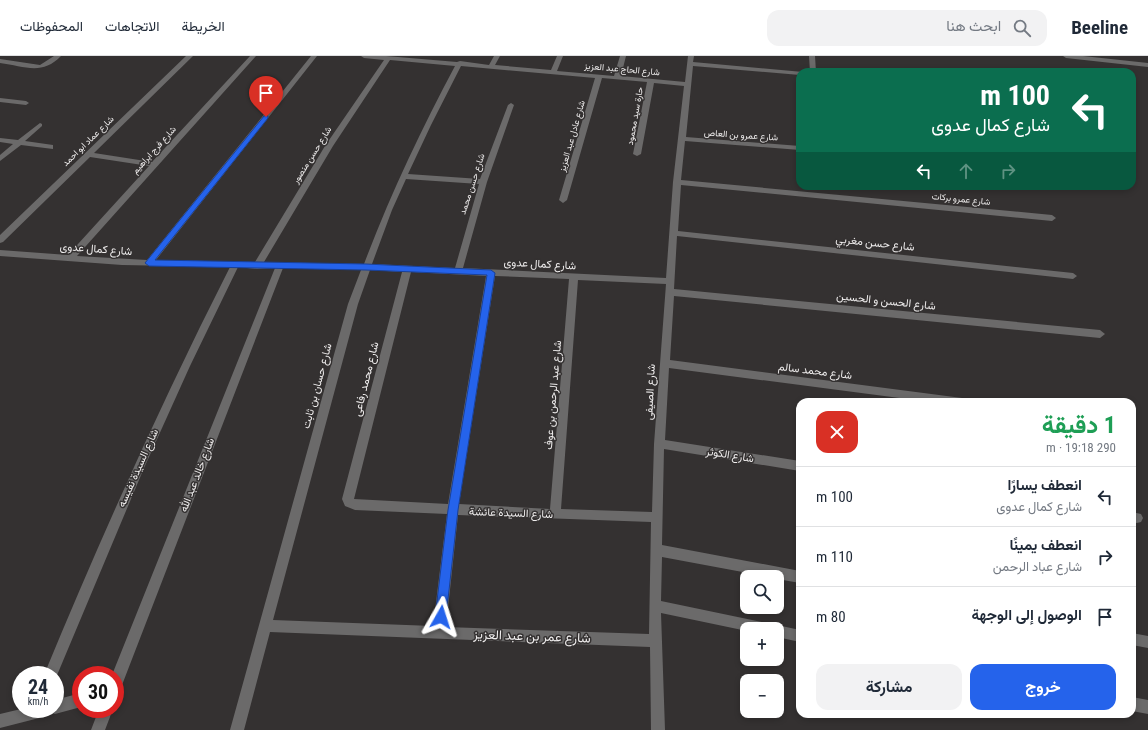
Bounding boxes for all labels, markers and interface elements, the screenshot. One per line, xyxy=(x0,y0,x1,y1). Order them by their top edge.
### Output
search box xyxy=(767,10,1047,46)
text: Beeline xyxy=(1071,16,1128,39)
text: ابحث هنا xyxy=(946,17,1001,35)
icon: search xyxy=(1011,17,1033,39)
text: المحفوظات xyxy=(20,18,83,34)
text: الاتجاهات xyxy=(105,18,159,34)
text: الخريطة xyxy=(181,18,225,34)
street label: شارع الحاج عبد العزيز xyxy=(583,61,660,78)
pin xyxy=(249,76,283,117)
text: 100 m xyxy=(980,79,1050,112)
icon: arrive xyxy=(255,82,277,104)
icon: left xyxy=(1064,84,1116,136)
street label: حارة سيد محمود xyxy=(625,86,646,146)
street label: شارع عادل عبد العزيز xyxy=(557,99,588,174)
street label: شارع عماد ابو احمد xyxy=(60,114,116,169)
text: شارع كمال عدوى xyxy=(931,114,1050,135)
street label: شارع فرج ابراهيم xyxy=(130,124,179,177)
street label: شارع حسن منصور xyxy=(290,125,334,187)
street label: شارع عمرو بن العاص xyxy=(704,127,778,144)
street label: شارع حسن محمد xyxy=(457,152,487,216)
icon: left xyxy=(913,160,935,182)
icon: ahead xyxy=(955,160,977,182)
icon: right xyxy=(997,160,1019,182)
street label: شارع عمرو بركات xyxy=(931,191,991,208)
street label: شارع حسن مغربي xyxy=(835,232,915,257)
street label: شارع كمال عدوى xyxy=(59,240,133,259)
street label: شارع كمال عدوى xyxy=(503,256,577,273)
street label: شارع الحسن و الحسين xyxy=(836,289,937,314)
street label: شارع عبد الرحمن بن عوف xyxy=(542,339,565,450)
street label: شارع محمد رفاعى xyxy=(350,340,383,418)
street label: شارع حسان بن ثابت xyxy=(299,342,336,430)
street label: شارع محمد سالم xyxy=(777,360,853,383)
street label: شارع الصيفى xyxy=(642,363,659,421)
button: close xyxy=(816,411,858,453)
text: 1 دقيقة xyxy=(1042,411,1116,439)
street label: شارع السيدة نفيسه xyxy=(115,426,162,510)
street label: شارع خالد عبد الله xyxy=(177,436,218,514)
text: 290 m · 19:18 xyxy=(1046,440,1116,455)
street label: شارع الكوثر xyxy=(704,445,755,466)
text: انعطف يسارًا xyxy=(1008,476,1082,494)
icon: left xyxy=(1094,486,1116,508)
text: 100 m xyxy=(816,488,853,506)
text: شارع كمال عدوى xyxy=(996,499,1082,514)
street label: شارع السيدة عائشة xyxy=(469,505,554,522)
text: انعطف يمينًا xyxy=(1009,536,1082,554)
icon: right xyxy=(1094,546,1116,568)
text: 110 m xyxy=(816,548,853,566)
text: شارع عباد الرحمن xyxy=(993,559,1082,574)
map controls xyxy=(740,570,784,718)
button: search xyxy=(740,570,784,614)
position arrow xyxy=(420,596,462,638)
text: الوصول إلى الوجهة xyxy=(971,606,1082,624)
icon: arrive xyxy=(1094,606,1116,628)
text: 80 m xyxy=(816,608,846,626)
button: + xyxy=(740,622,784,666)
street label: شارع عمر بن عبد العزيز xyxy=(472,626,591,648)
button: مشاركة xyxy=(816,664,962,710)
button: خروج xyxy=(970,664,1116,710)
speed limit sign: 30 xyxy=(72,666,124,718)
button: − xyxy=(740,674,784,718)
text: 24 xyxy=(28,675,48,699)
text: km/h xyxy=(28,696,48,707)

